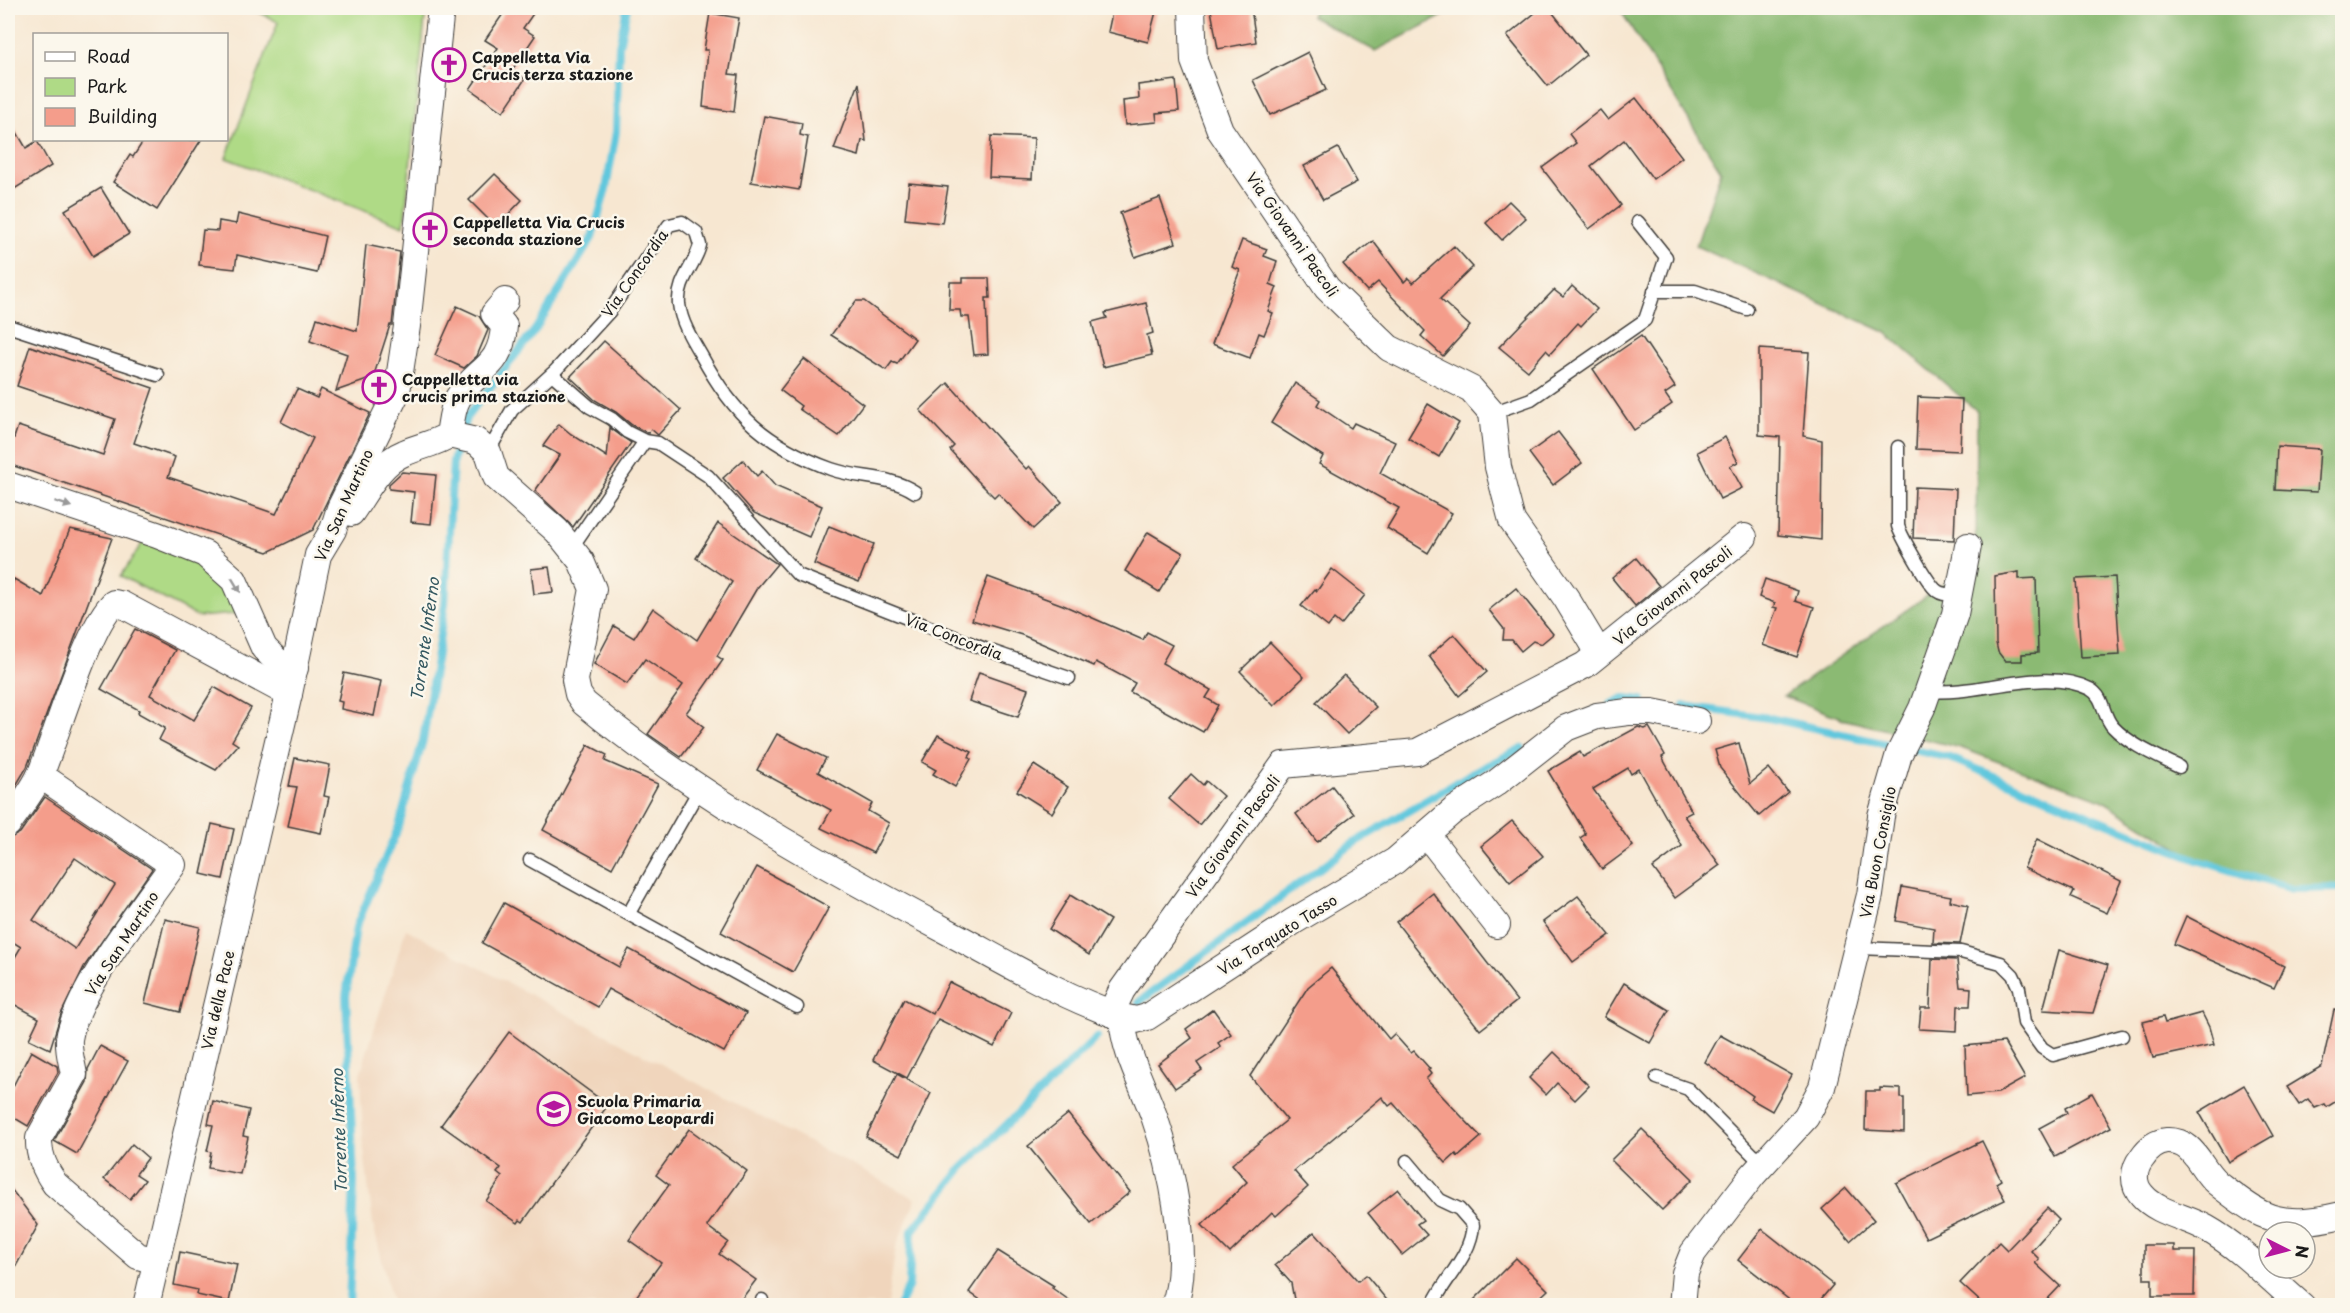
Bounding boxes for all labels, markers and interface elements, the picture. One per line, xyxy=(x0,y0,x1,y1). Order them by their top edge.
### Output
legend xyxy=(33,33,228,141)
text: Road xyxy=(87,42,131,69)
place label: Cappelletta Via Crucis terza stazione xyxy=(472,45,634,85)
church icon: Cappelletta Via Crucis terza stazione xyxy=(431,47,467,83)
text: Park xyxy=(87,72,127,99)
text: Building xyxy=(87,102,157,129)
street label: Via Giovanni Pascoli xyxy=(1241,167,1345,301)
place label: Cappelletta Via Crucis seconda stazione xyxy=(453,210,625,250)
church icon: Cappelletta Via Crucis seconda stazione xyxy=(412,212,448,248)
street label: Via Concordia xyxy=(595,224,673,322)
place label: Cappelletta via crucis prima stazione xyxy=(402,367,566,407)
church icon: Cappelletta via crucis prima stazione xyxy=(361,369,397,405)
street label: Via San Martino xyxy=(308,445,378,565)
one-way arrow xyxy=(54,499,72,509)
street label: Via Giovanni Pascoli xyxy=(1607,540,1737,650)
water label: Torrente Inferno xyxy=(403,575,445,702)
one-way arrow xyxy=(230,577,241,593)
street label: Via Concordia xyxy=(902,607,1007,665)
street label: Via Giovanni Pascoli xyxy=(1179,770,1285,902)
street label: Via Buon Consiglio xyxy=(1853,784,1901,920)
street label: Via San Martino xyxy=(78,886,164,1000)
street label: Via Torquato Tasso xyxy=(1213,888,1341,980)
street label: Via della Pace xyxy=(194,948,240,1052)
water label: Torrente Inferno xyxy=(324,1067,352,1194)
place label: Scuola Primaria Giacomo Leopardi xyxy=(577,1089,714,1129)
school or university icon: Scuola Primaria Giacomo Leopardi xyxy=(536,1091,572,1127)
north arrow xyxy=(2257,1220,2317,1280)
text: N xyxy=(2290,1244,2316,1259)

